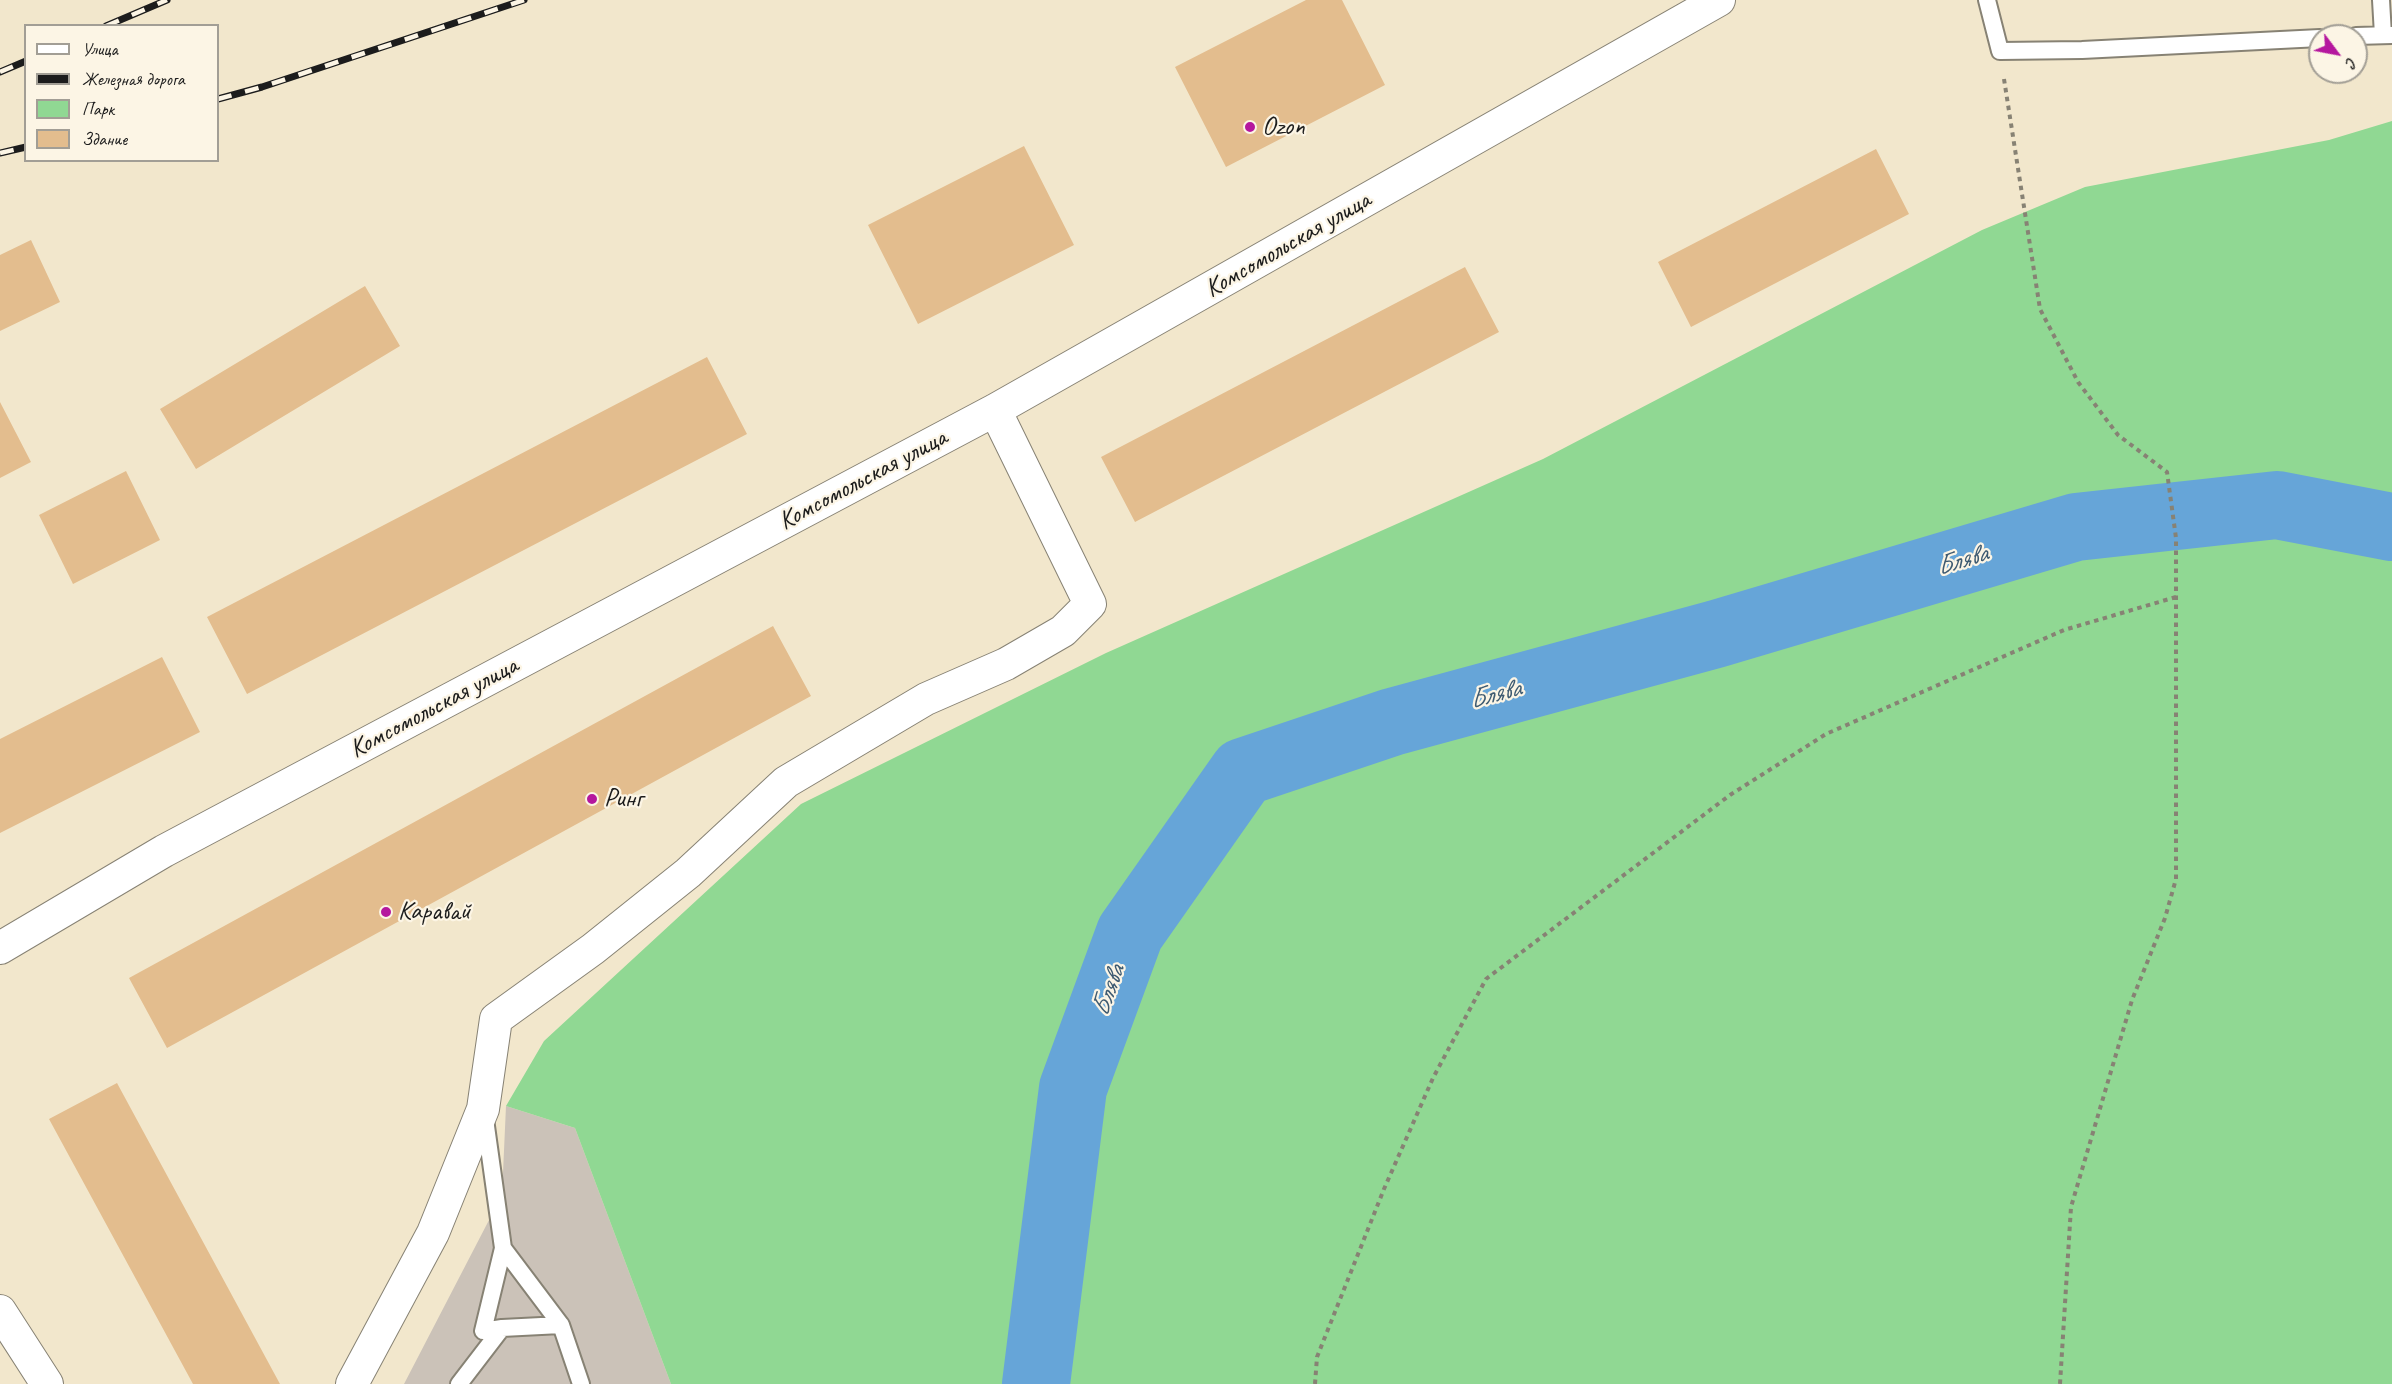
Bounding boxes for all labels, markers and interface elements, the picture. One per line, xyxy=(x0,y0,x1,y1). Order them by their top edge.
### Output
legend xyxy=(24,24,219,162)
north arrow xyxy=(2308,24,2368,84)
text: Улица xyxy=(82,38,118,60)
text: С xyxy=(2341,54,2362,71)
text: Железная дорога xyxy=(82,68,185,90)
text: Парк xyxy=(82,98,114,120)
place label: Ozon xyxy=(1262,111,1305,143)
marker: Ozon xyxy=(1243,120,1257,134)
text: Здание xyxy=(82,128,127,150)
street label: Комсомольская улица xyxy=(1200,185,1376,305)
street label: Комсомольская улица xyxy=(774,423,952,537)
water label: Блява xyxy=(1932,538,1992,584)
street label: Комсомольская улица xyxy=(345,651,523,765)
water label: Блява xyxy=(1466,673,1524,717)
place label: Ринг xyxy=(604,783,643,815)
marker: Ринг xyxy=(585,792,599,806)
place label: Каравай xyxy=(398,896,471,928)
marker: Каравай xyxy=(379,905,393,919)
water label: Блява xyxy=(1085,961,1133,1021)

